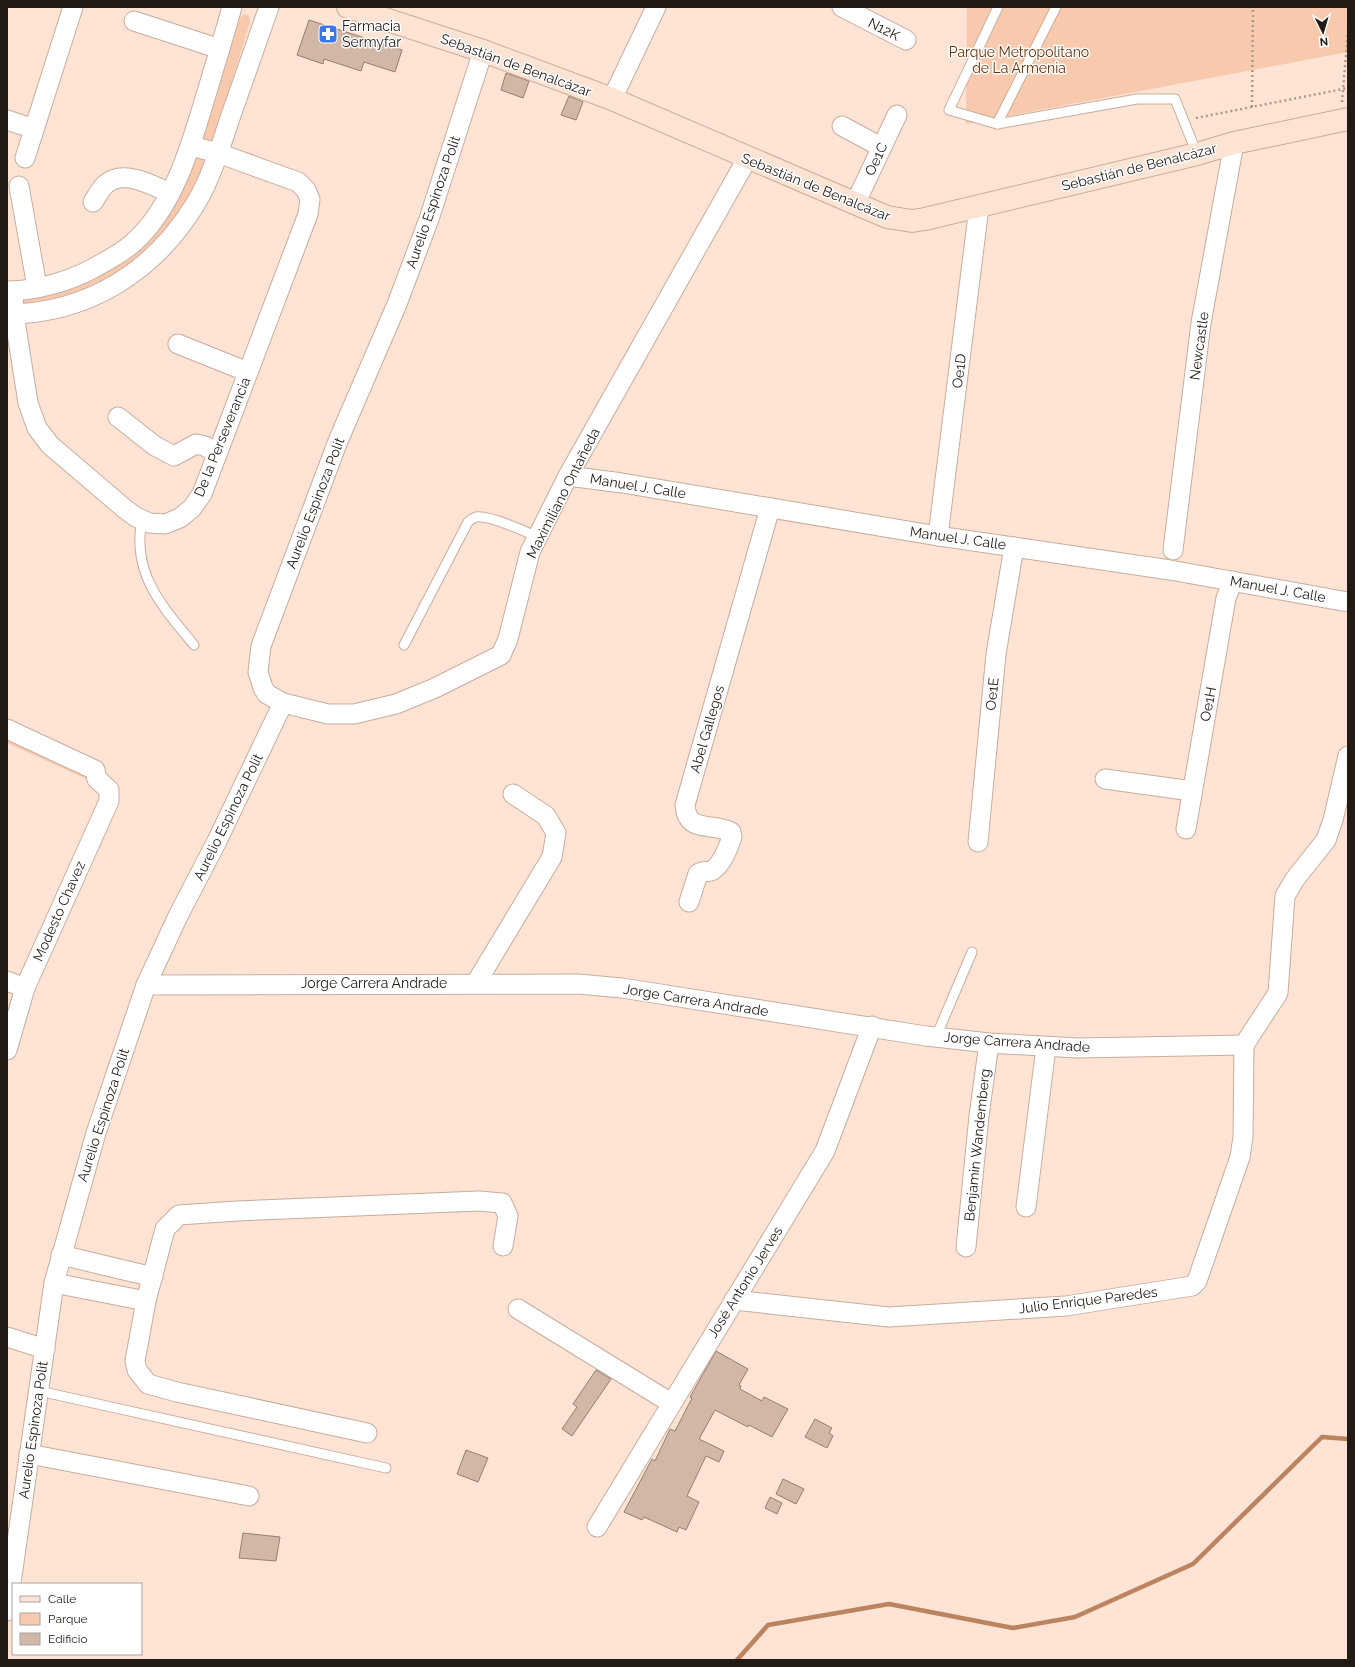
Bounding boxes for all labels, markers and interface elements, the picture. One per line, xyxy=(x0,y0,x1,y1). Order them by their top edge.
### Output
north arrow xyxy=(1303,12,1343,52)
street label: N12K xyxy=(866,14,902,44)
place label: Farmacia Sermyfar xyxy=(342,18,401,50)
pharmacy icon: Farmacia Sermyfar xyxy=(317,23,339,45)
street label: Sebastián de Benalcázar xyxy=(438,30,594,100)
text: N xyxy=(1319,35,1329,48)
park label: Parque Metropolitano de La Armenia xyxy=(949,44,1089,76)
street label: Aurelio Espinoza Polit xyxy=(403,133,463,270)
street label: Oe1C xyxy=(861,140,891,178)
street label: Sebastián de Benalcázar xyxy=(1060,140,1218,194)
street label: Sebastián de Benalcázar xyxy=(739,150,893,224)
street label: Newcastle xyxy=(1186,311,1212,381)
street label: Oe1D xyxy=(949,353,969,389)
street label: De la Perseverancia xyxy=(191,375,253,499)
street label: Maximiliano Ontañeda xyxy=(523,425,603,561)
street label: Aurelio Espinoza Polit xyxy=(283,435,348,571)
street label: Manuel J. Calle xyxy=(589,471,687,501)
street label: Manuel J. Calle xyxy=(909,523,1007,553)
street label: Manuel J. Calle xyxy=(1229,573,1327,605)
street label: Oe1E xyxy=(982,677,1002,711)
street label: Abel Gallegos xyxy=(687,683,727,775)
street label: Oe1H xyxy=(1197,685,1219,723)
street label: Aurelio Espinoza Polit xyxy=(190,751,266,883)
street label: Modesto Chavez xyxy=(30,858,88,964)
street label: Jorge Carrera Andrade xyxy=(301,975,447,991)
street label: Jorge Carrera Andrade xyxy=(622,981,770,1019)
street label: Jorge Carrera Andrade xyxy=(943,1029,1091,1055)
street label: Aurelio Espinoza Polit xyxy=(74,1046,132,1184)
street label: Benjamin Wandemberg xyxy=(961,1068,993,1222)
street label: José Antonio Jerves xyxy=(704,1223,786,1341)
street label: Julio Enrique Paredes xyxy=(1018,1284,1159,1316)
street label: Aurelio Espinoza Polit xyxy=(15,1360,51,1500)
legend xyxy=(12,1583,142,1655)
text: Calle xyxy=(48,1592,76,1606)
text: Parque xyxy=(48,1612,88,1626)
text: Edificio xyxy=(48,1632,88,1646)

